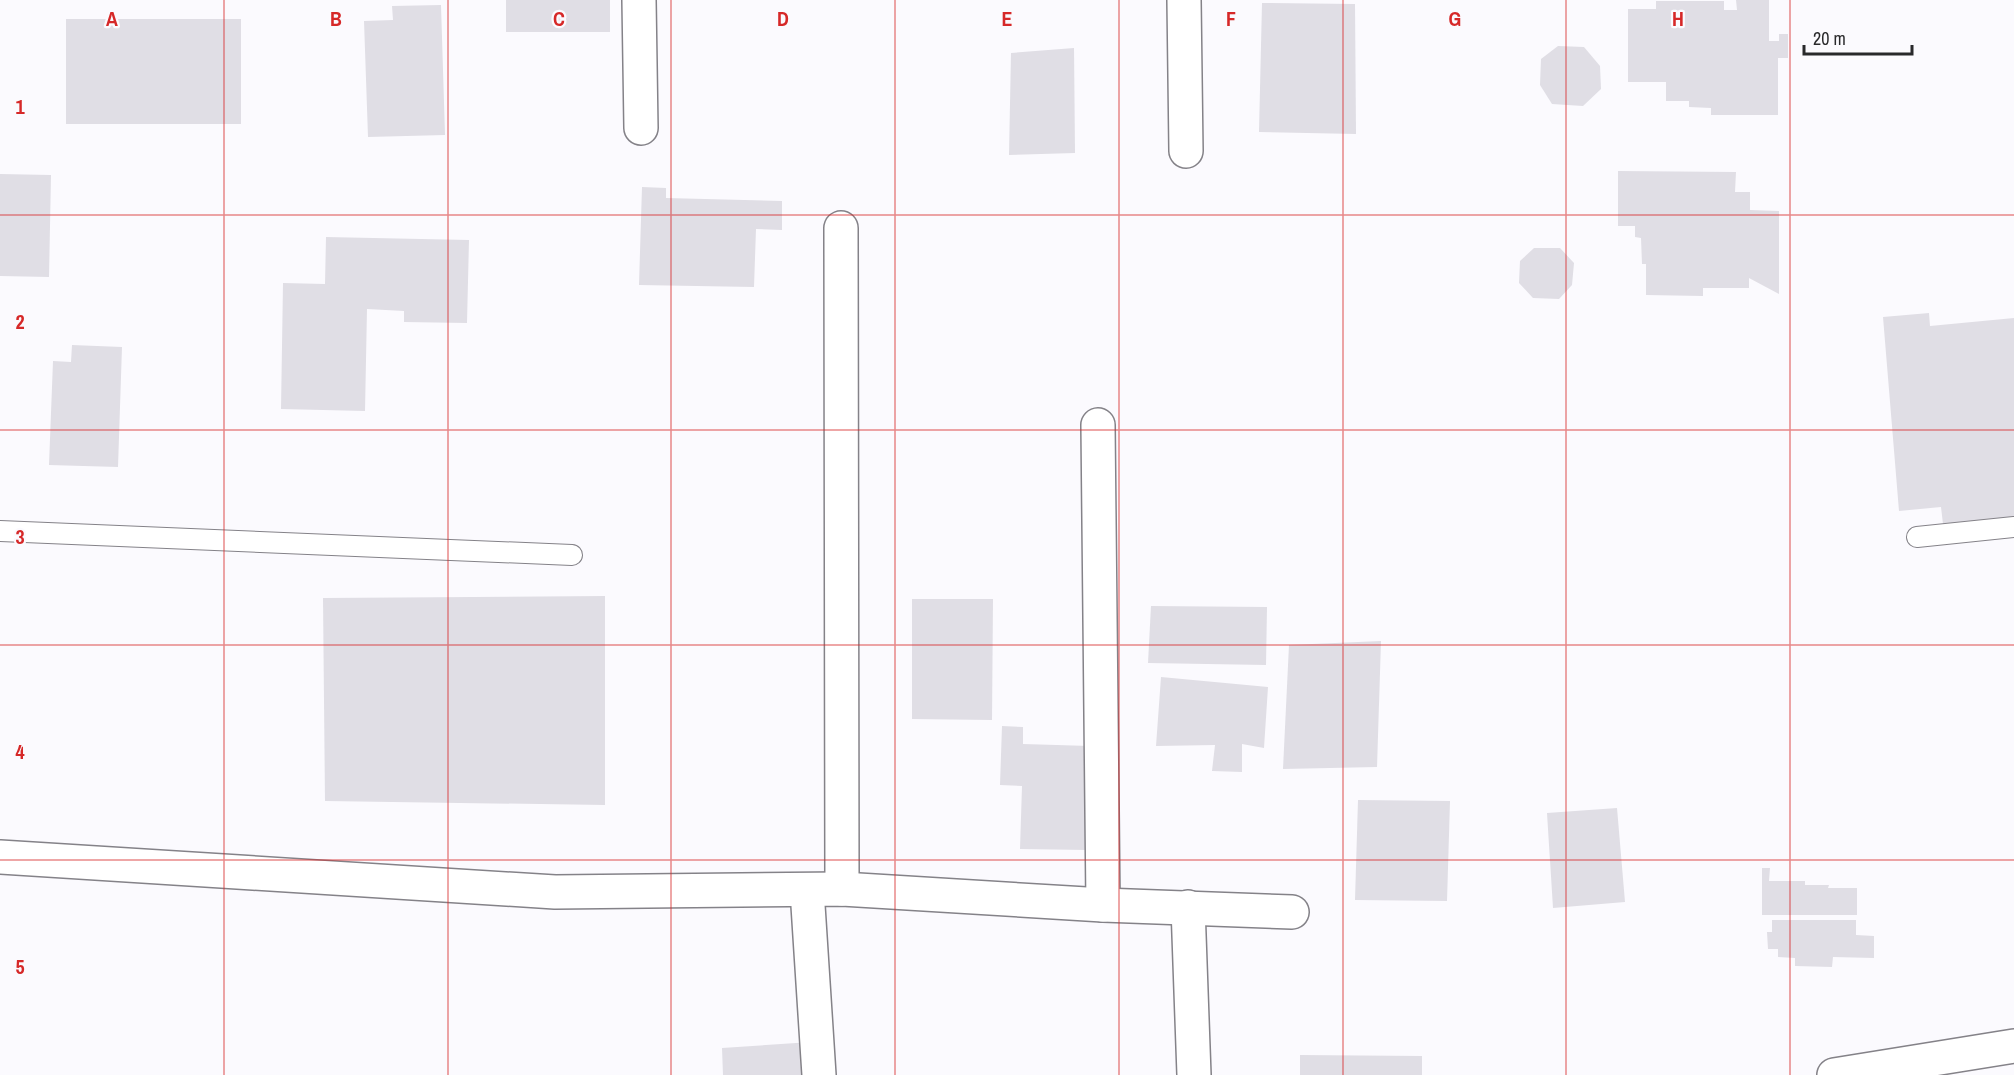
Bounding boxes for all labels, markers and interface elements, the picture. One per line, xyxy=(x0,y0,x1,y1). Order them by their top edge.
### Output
text: A xyxy=(106,5,118,32)
text: B xyxy=(330,5,342,32)
text: C xyxy=(553,5,565,32)
text: D xyxy=(777,5,789,32)
text: E xyxy=(1002,5,1013,32)
text: F xyxy=(1226,5,1236,32)
text: G xyxy=(1449,5,1461,32)
text: H xyxy=(1672,5,1684,32)
scale bar xyxy=(1804,18,1912,56)
text: 20 m xyxy=(1813,26,1846,51)
text: 1 xyxy=(15,93,25,120)
text: 2 xyxy=(15,308,25,335)
text: 3 xyxy=(15,523,25,550)
text: 4 xyxy=(15,738,25,765)
text: 5 xyxy=(15,953,25,980)

